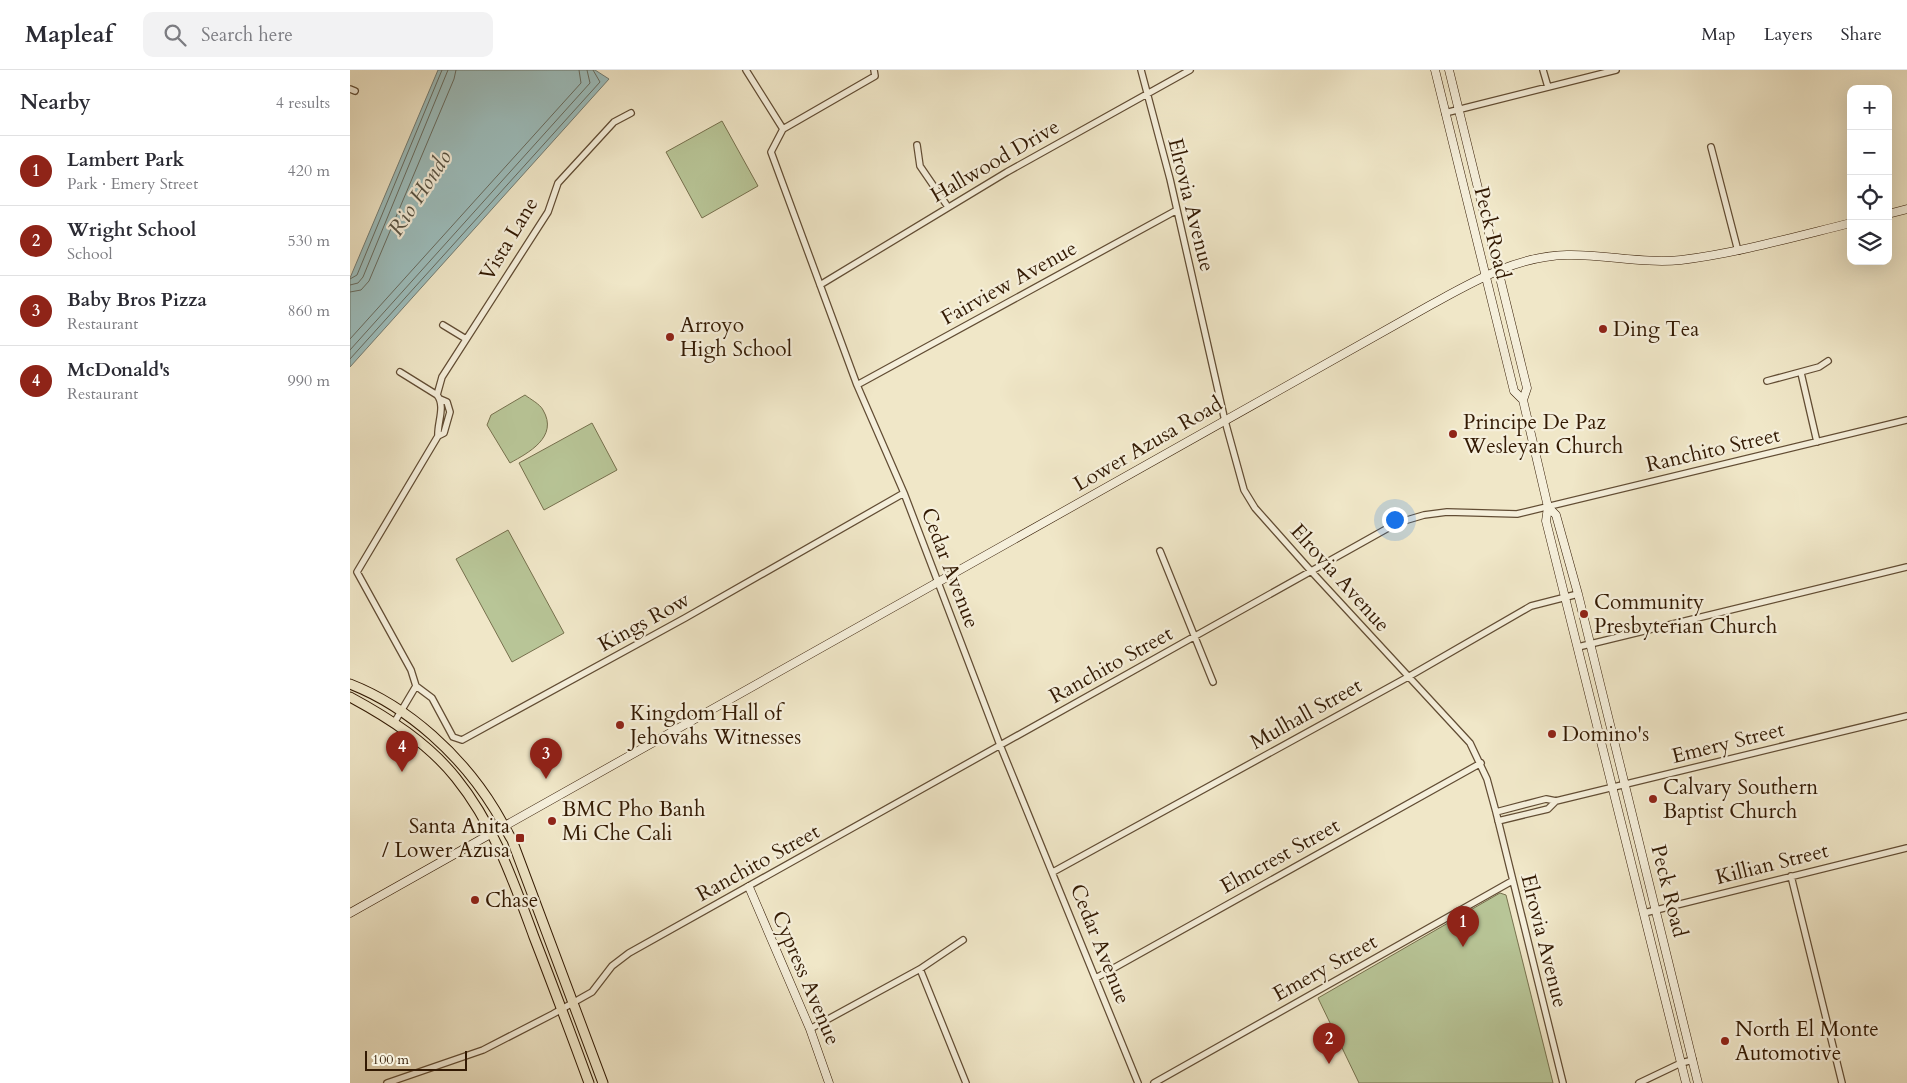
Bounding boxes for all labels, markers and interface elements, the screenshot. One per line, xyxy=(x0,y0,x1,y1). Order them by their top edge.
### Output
search box xyxy=(143,12,493,57)
text: Mapleaf xyxy=(25,18,113,51)
icon: search xyxy=(161,21,189,49)
text: Search here xyxy=(201,22,293,48)
text: Map xyxy=(1701,22,1736,47)
text: Layers xyxy=(1764,22,1813,47)
text: Share xyxy=(1841,22,1882,47)
map controls xyxy=(1847,85,1892,265)
button: + xyxy=(1847,85,1892,130)
text: Nearby xyxy=(20,88,91,117)
text: 4 results xyxy=(276,92,330,114)
street label: Hallwood Drive xyxy=(925,112,1065,210)
button: − xyxy=(1847,130,1892,175)
street label: Elrovia Avenue xyxy=(1160,135,1222,275)
water label: Rio Hondo xyxy=(381,144,459,242)
text: Lambert Park xyxy=(67,147,184,173)
text: 1 xyxy=(32,160,40,182)
text: 420 m xyxy=(288,160,330,182)
text: Park · Emery Street xyxy=(67,173,198,195)
button: locate xyxy=(1847,175,1892,220)
street label: Peck Road xyxy=(1466,184,1518,282)
street label: Vista Lane xyxy=(473,192,545,286)
text: Wright School xyxy=(67,217,196,243)
button: layers xyxy=(1847,220,1892,265)
text: 2 xyxy=(32,230,40,252)
text: 530 m xyxy=(288,230,330,252)
street label: Fairview Avenue xyxy=(936,234,1082,332)
text: School xyxy=(67,243,112,265)
text: Baby Bros Pizza xyxy=(67,287,207,313)
text: 3 xyxy=(32,300,40,322)
text: 860 m xyxy=(288,300,330,322)
place label: Arroyo High School xyxy=(680,311,792,364)
text: Restaurant xyxy=(67,313,138,335)
place label: Ding Tea xyxy=(1613,315,1699,344)
marker: Ding Tea xyxy=(1597,323,1609,335)
marker: Arroyo High School xyxy=(664,331,676,343)
text: McDonald's xyxy=(67,357,170,383)
text: 4 xyxy=(32,370,40,392)
text: 990 m xyxy=(288,370,330,392)
text: Restaurant xyxy=(67,383,138,405)
street label: Lower Azusa Road xyxy=(1068,390,1228,498)
place label: Principe De Paz Wesleyan Church xyxy=(1462,408,1624,461)
street label: Ranchito Street xyxy=(1643,420,1783,480)
marker: Principe De Paz Wesleyan Church xyxy=(1447,428,1459,440)
street label: Cedar Avenue xyxy=(914,503,986,633)
your location xyxy=(1382,507,1408,533)
street label: Elrovia Avenue xyxy=(1284,518,1396,638)
street label: Kings Row xyxy=(593,585,695,659)
place label: Community Presbyterian Church xyxy=(1594,588,1778,641)
marker: Community Presbyterian Church xyxy=(1578,608,1590,620)
street label: Ranchito Street xyxy=(1044,619,1178,711)
street label: Mulhall Street xyxy=(1245,671,1368,757)
place label: Kingdom Hall of Jehovahs Witnesses xyxy=(627,699,801,752)
street label: Emery Street xyxy=(1669,715,1788,771)
marker: Kingdom Hall of Jehovahs Witnesses xyxy=(614,719,626,731)
place label: Domino's xyxy=(1562,720,1649,749)
marker: Domino's xyxy=(1546,728,1558,740)
pin: 4 xyxy=(386,731,418,772)
pin: 3 xyxy=(530,738,562,779)
place label: Calvary Southern Baptist Church xyxy=(1663,773,1818,826)
marker: Calvary Southern Baptist Church xyxy=(1647,793,1659,805)
place label: BMC Pho Banh Mi Che Cali xyxy=(562,795,706,848)
street label: Elmcrest Street xyxy=(1215,811,1345,901)
place label: Santa Anita / Lower Azusa xyxy=(382,812,510,865)
marker: BMC Pho Banh Mi Che Cali xyxy=(546,815,558,827)
street label: Ranchito Street xyxy=(691,817,825,909)
marker: Santa Anita / Lower Azusa xyxy=(514,832,526,844)
street label: Killian Street xyxy=(1713,836,1832,892)
street label: Peck Road xyxy=(1643,842,1695,940)
street label: Elrovia Avenue xyxy=(1513,871,1575,1011)
street label: Cedar Avenue xyxy=(1063,880,1137,1008)
place label: Chase xyxy=(485,886,538,915)
marker: Chase xyxy=(469,894,481,906)
street label: Cypress Avenue xyxy=(765,906,847,1050)
pin: 1 xyxy=(1447,906,1479,947)
street label: Emery Street xyxy=(1268,927,1383,1009)
place label: North El Monte Automotive xyxy=(1735,1015,1879,1068)
pin: 2 xyxy=(1313,1023,1345,1064)
marker: North El Monte Automotive xyxy=(1719,1035,1731,1047)
scale bar xyxy=(365,1048,468,1071)
text: 100 m xyxy=(372,1050,409,1069)

